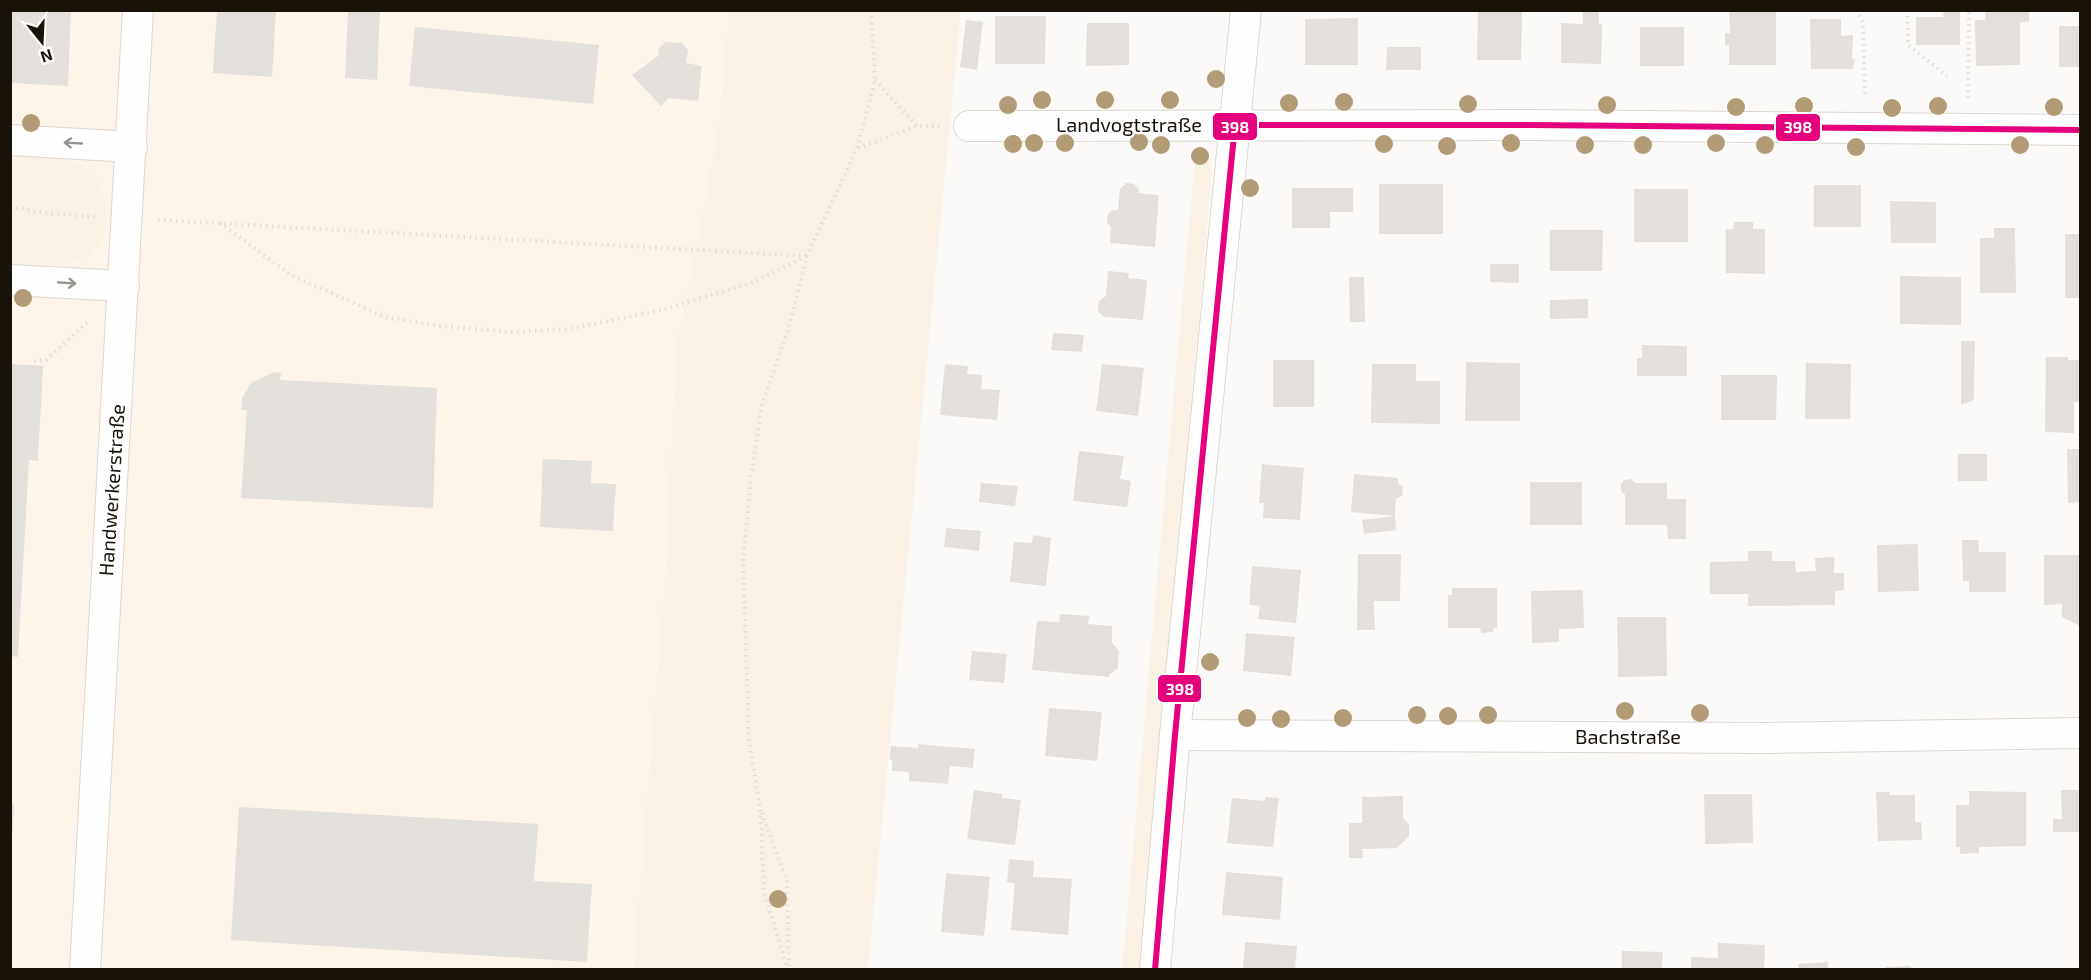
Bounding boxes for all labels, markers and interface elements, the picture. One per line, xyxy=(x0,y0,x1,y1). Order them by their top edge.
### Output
north arrow xyxy=(12,12,72,72)
text: N xyxy=(38,46,55,68)
street label: Landvogtstraße xyxy=(1056,112,1202,136)
line badge: 398 xyxy=(1212,112,1258,141)
line badge: 398 xyxy=(1775,113,1821,142)
text: 398 xyxy=(1221,117,1249,136)
text: 398 xyxy=(1784,117,1812,136)
one-way arrow xyxy=(64,138,84,149)
one-way arrow xyxy=(57,278,77,289)
street label: Handwerkerstraße xyxy=(93,403,129,577)
line badge: 398 xyxy=(1157,674,1202,703)
text: 398 xyxy=(1166,679,1194,698)
street label: Bachstraße xyxy=(1575,724,1681,748)

